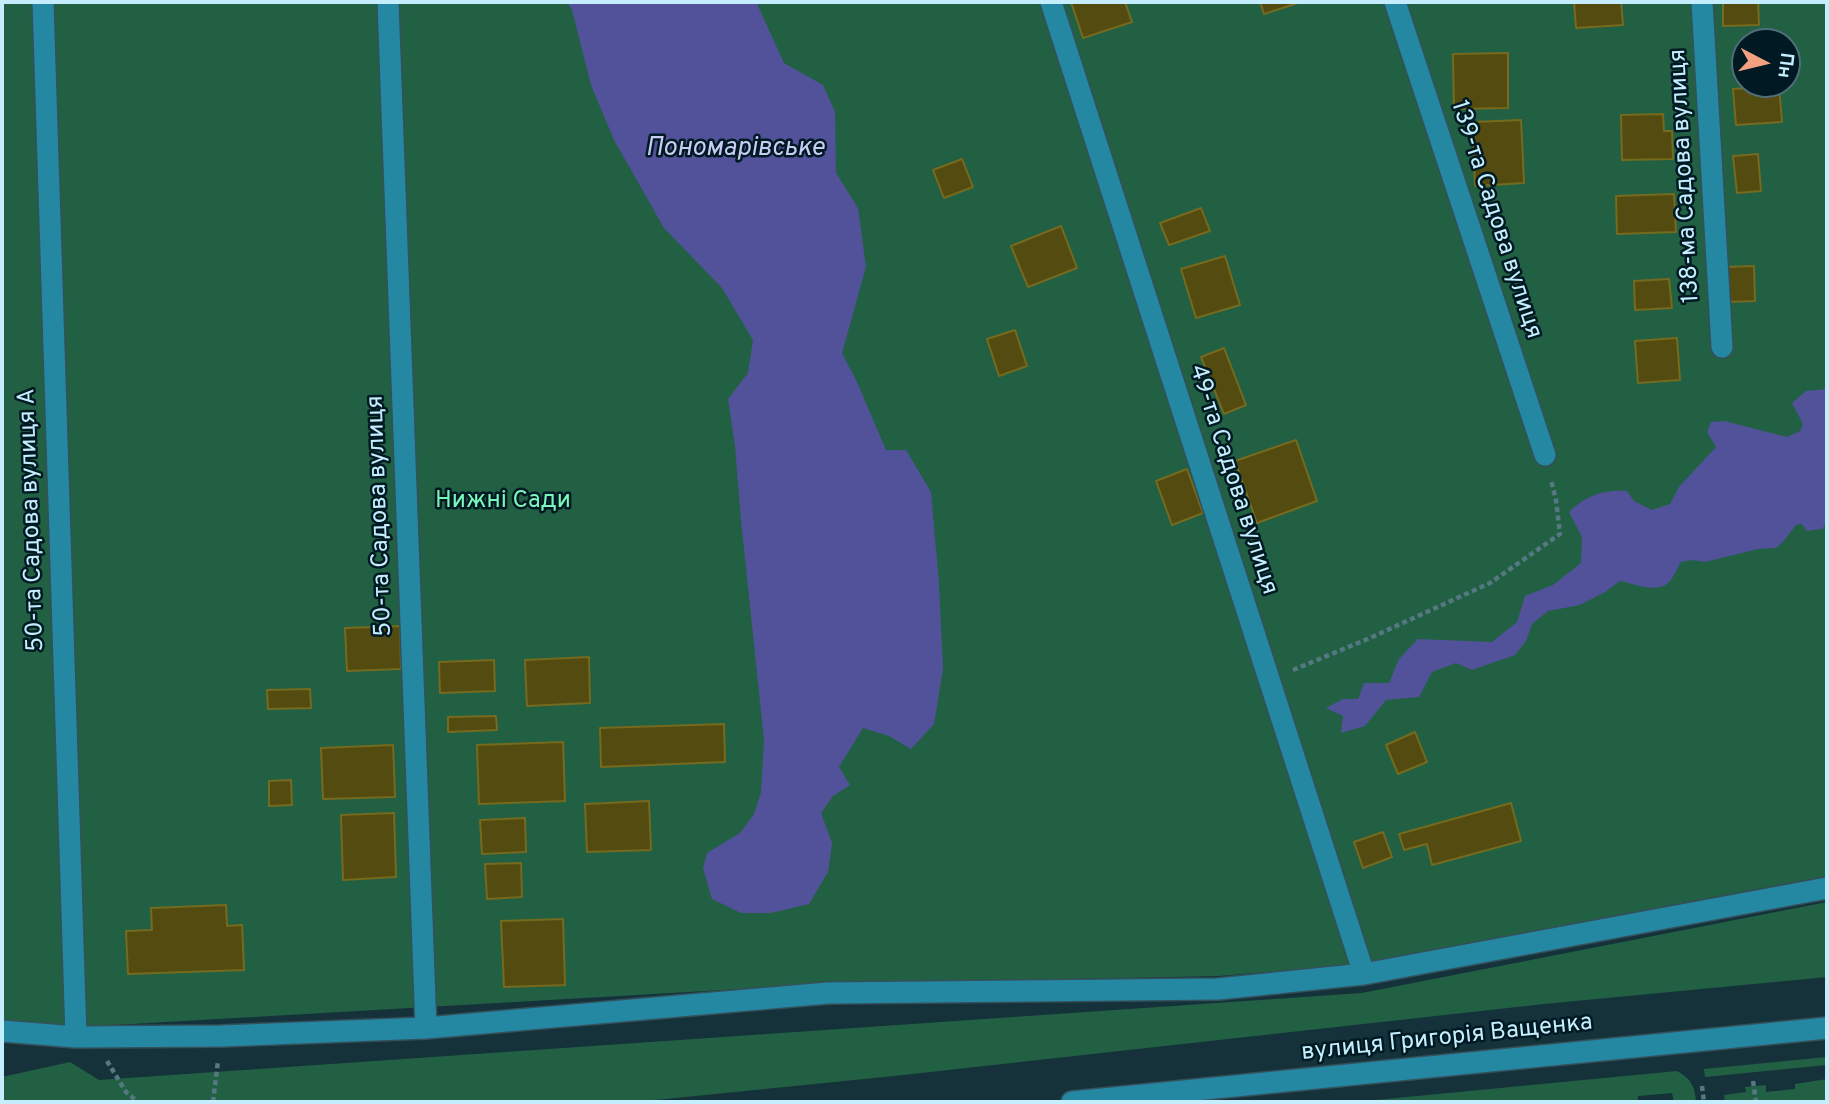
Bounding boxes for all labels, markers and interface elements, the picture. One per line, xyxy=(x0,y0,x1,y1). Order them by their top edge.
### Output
north arrow xyxy=(1731,28,1801,98)
street label: 138-ма Садова вулиця xyxy=(1665,48,1707,304)
text: Пн xyxy=(1771,51,1798,79)
street label: 139-та Садова вулиця xyxy=(1443,97,1547,343)
water label: Пономарівське xyxy=(646,134,824,166)
street label: 49-та Садова вулиця xyxy=(1181,361,1283,599)
street label: 50-та Садова вулиця А xyxy=(14,388,52,652)
street label: 50-та Садова вулиця xyxy=(362,395,400,637)
park label: Нижні Сади xyxy=(435,488,571,516)
street label: вулиця Григорія Ващенка xyxy=(1300,1009,1594,1069)

